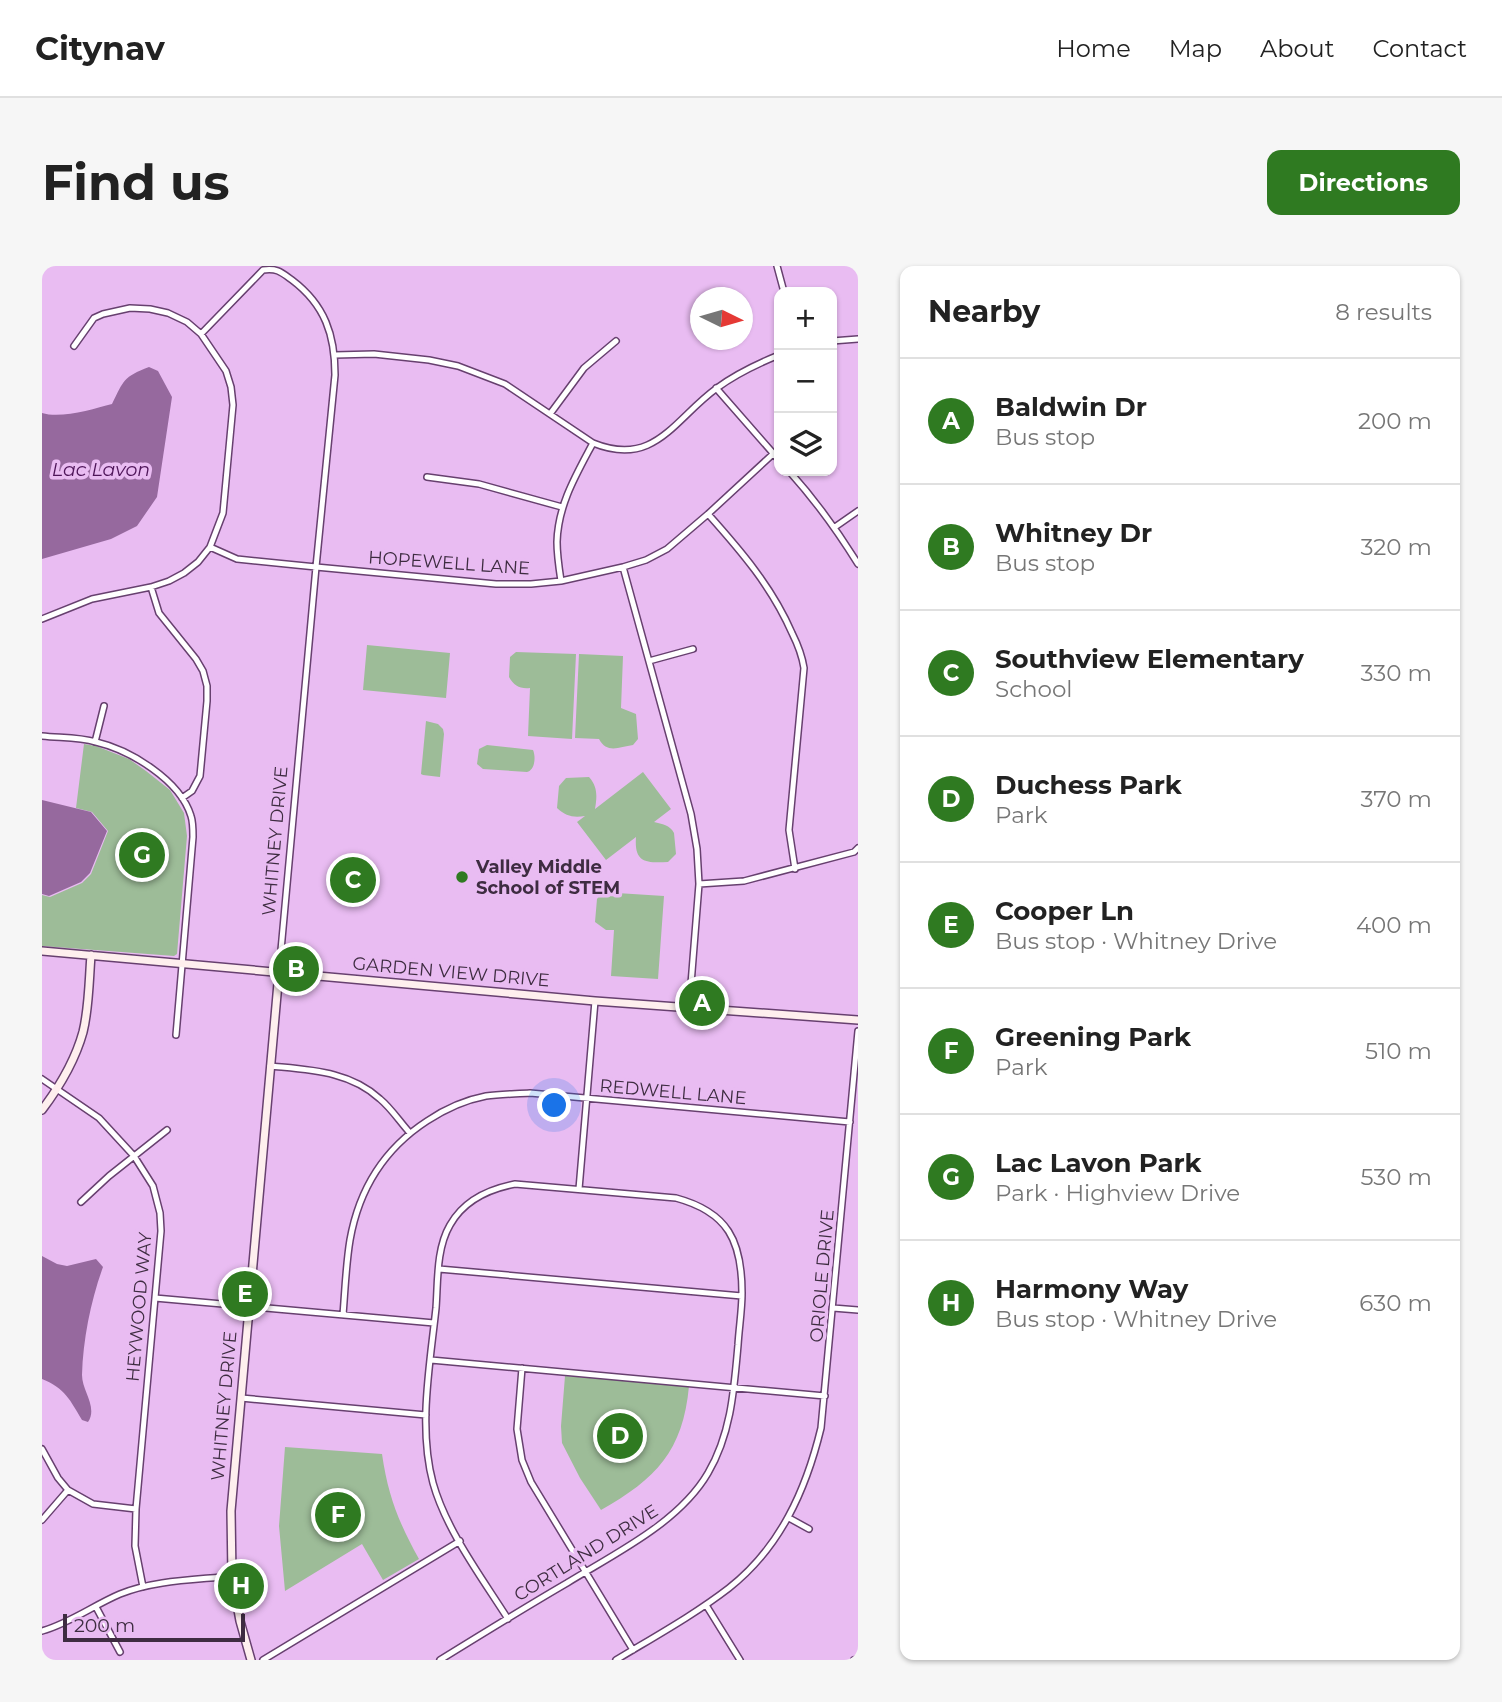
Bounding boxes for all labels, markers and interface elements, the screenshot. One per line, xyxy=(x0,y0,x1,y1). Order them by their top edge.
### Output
text: Citynav xyxy=(35,28,165,68)
text: Home xyxy=(1056,34,1131,63)
text: Map xyxy=(1169,34,1222,63)
text: About xyxy=(1260,34,1334,63)
text: Contact xyxy=(1372,34,1467,63)
button: Directions xyxy=(1267,150,1460,215)
text: Find us xyxy=(42,153,230,212)
north arrow xyxy=(690,287,753,350)
map controls xyxy=(774,287,837,476)
button: + xyxy=(774,287,837,350)
text: Nearby xyxy=(928,293,1040,330)
text: 8 results xyxy=(1335,298,1432,326)
button: − xyxy=(774,350,837,413)
text: Baldwin Dr xyxy=(995,391,1147,423)
text: A xyxy=(942,407,960,435)
text: 200 m xyxy=(1358,407,1432,435)
button: layers xyxy=(774,413,837,476)
text: Bus stop xyxy=(995,423,1095,451)
water label: Lac Lavon xyxy=(52,458,150,481)
text: Whitney Dr xyxy=(995,517,1152,549)
text: B xyxy=(942,533,960,561)
text: 320 m xyxy=(1360,533,1432,561)
street label: HOPEWELL LANE xyxy=(367,546,531,580)
text: Bus stop xyxy=(995,549,1095,577)
text: Southview Elementary xyxy=(995,643,1304,675)
text: C xyxy=(943,659,959,687)
text: 330 m xyxy=(1361,659,1432,687)
text: School xyxy=(995,675,1073,703)
street label: WHITNEY DRIVE xyxy=(257,765,293,917)
text: Duchess Park xyxy=(995,769,1182,801)
text: D xyxy=(942,785,961,813)
text: 370 m xyxy=(1361,785,1432,813)
text: Park xyxy=(995,801,1048,829)
pin: G xyxy=(119,829,165,881)
pin: C xyxy=(330,854,376,906)
place label: Valley Middle School of STEM xyxy=(475,856,620,899)
marker: Valley Middle School of STEM xyxy=(454,869,470,885)
text: Cooper Ln xyxy=(995,895,1134,927)
text: E xyxy=(943,911,959,939)
text: 400 m xyxy=(1356,911,1432,939)
text: Bus stop · Whitney Drive xyxy=(995,927,1277,955)
pin: B xyxy=(273,943,319,995)
street label: GARDEN VIEW DRIVE xyxy=(352,952,550,992)
pin: A xyxy=(679,977,725,1029)
text: Greening Park xyxy=(995,1021,1191,1053)
text: F xyxy=(944,1037,958,1065)
text: 510 m xyxy=(1365,1037,1432,1065)
text: Park xyxy=(995,1053,1048,1081)
street label: REDWELL LANE xyxy=(599,1075,747,1109)
your location xyxy=(537,1088,571,1122)
text: Lac Lavon Park xyxy=(995,1147,1202,1179)
text: G xyxy=(942,1163,960,1191)
text: 530 m xyxy=(1360,1163,1432,1191)
text: Park · Highview Drive xyxy=(995,1179,1240,1207)
street label: ORIOLE DRIVE xyxy=(805,1209,839,1343)
street label: HEYWOOD WAY xyxy=(122,1231,157,1383)
pin: E xyxy=(222,1268,268,1320)
text: Harmony Way xyxy=(995,1273,1188,1305)
text: H xyxy=(942,1289,960,1317)
text: 630 m xyxy=(1359,1289,1432,1317)
text: Bus stop · Whitney Drive xyxy=(995,1305,1277,1333)
street label: WHITNEY DRIVE xyxy=(206,1330,242,1482)
pin: D xyxy=(597,1410,643,1462)
pin: F xyxy=(315,1489,361,1541)
street label: CORTLAND DRIVE xyxy=(510,1500,662,1606)
pin: H xyxy=(218,1560,264,1612)
scale bar xyxy=(63,1611,245,1643)
text: 200 m xyxy=(74,1614,135,1637)

